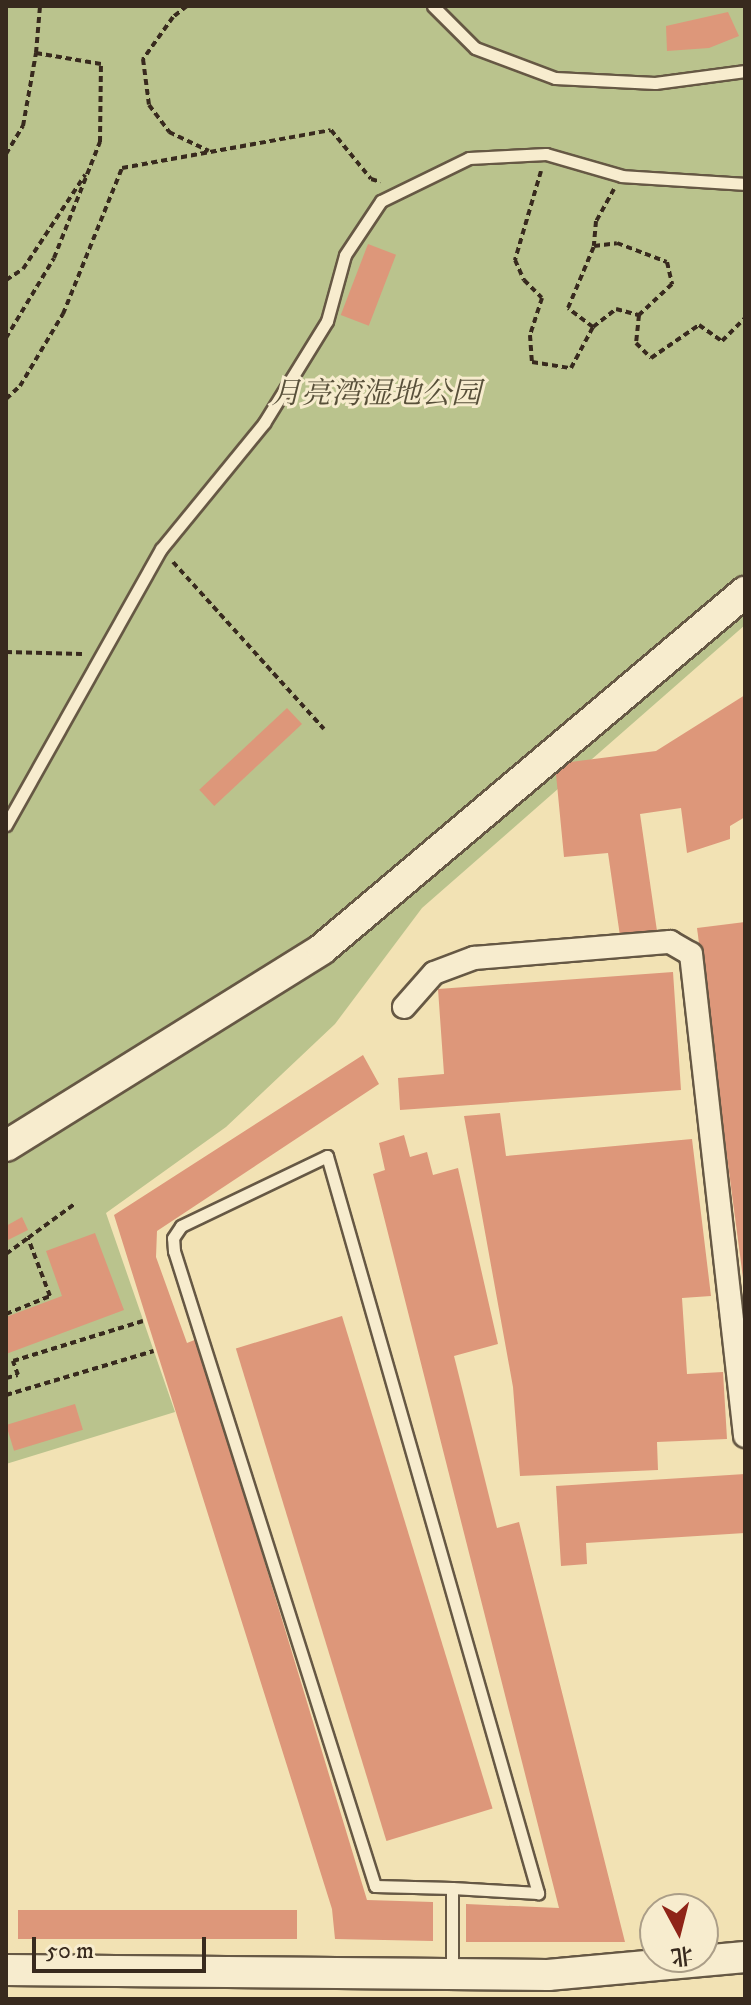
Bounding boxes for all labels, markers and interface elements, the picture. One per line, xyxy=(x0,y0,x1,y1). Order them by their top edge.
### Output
park label: 月亮湾湿地公园 xyxy=(271,377,481,413)
north arrow xyxy=(639,1893,719,1973)
scale bar xyxy=(36,1921,210,1971)
text: 50 m xyxy=(46,1936,94,1966)
text: 北 xyxy=(669,1941,694,1970)

